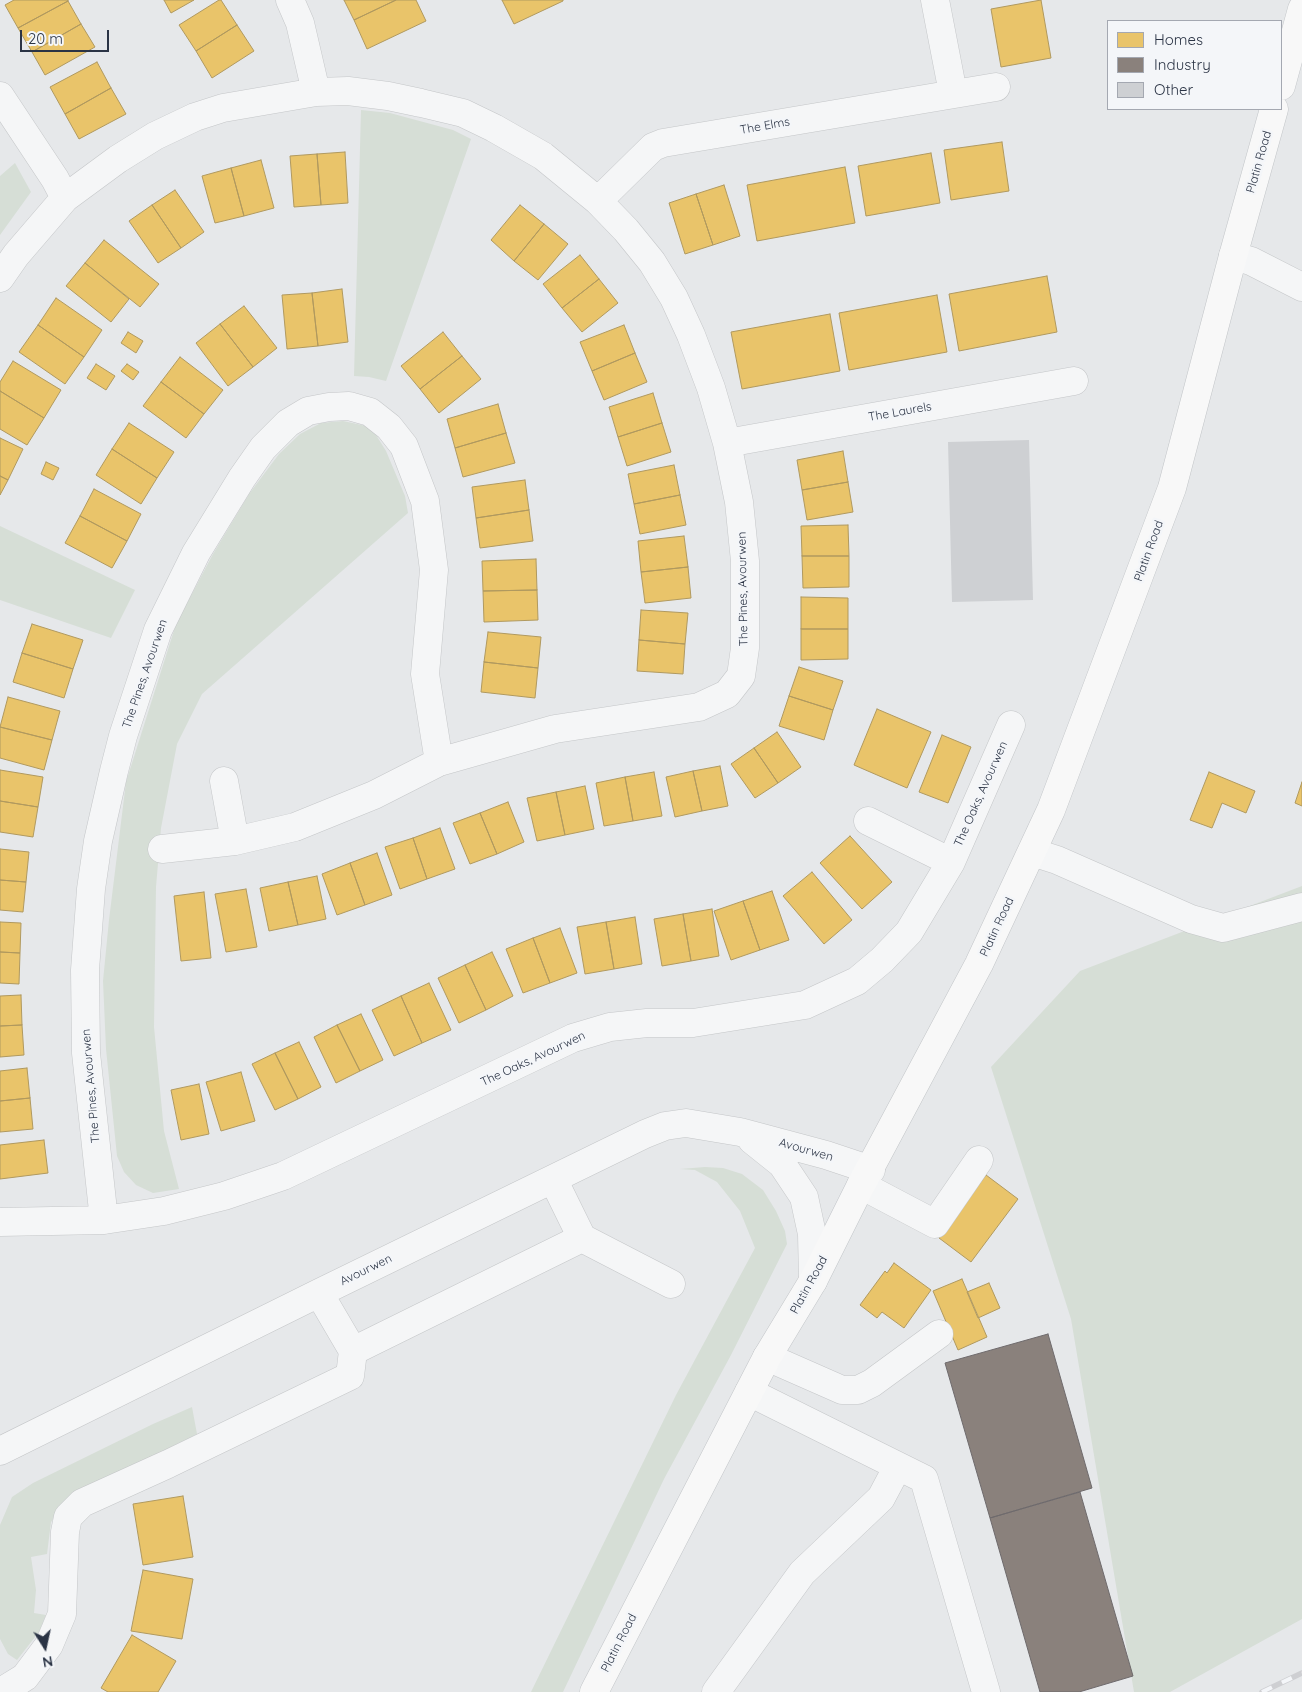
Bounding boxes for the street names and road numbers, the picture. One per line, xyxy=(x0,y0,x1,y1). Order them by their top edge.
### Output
street label: The Elms xyxy=(739,115,791,137)
street label: Platin Road xyxy=(1243,129,1275,195)
street label: The Laurels xyxy=(867,399,933,425)
street label: Platin Road xyxy=(1131,519,1167,583)
street label: The Pines, Avourwen xyxy=(735,532,751,646)
street label: The Pines, Avourwen xyxy=(120,618,170,730)
street label: The Oaks, Avourwen xyxy=(951,739,1011,849)
street label: Platin Road xyxy=(977,895,1017,959)
street label: The Pines, Avourwen xyxy=(79,1028,103,1144)
street label: The Oaks, Avourwen xyxy=(478,1028,588,1090)
street label: Avourwen xyxy=(777,1135,835,1165)
street label: Avourwen xyxy=(338,1251,394,1289)
street label: Platin Road xyxy=(787,1254,831,1316)
street label: Platin Road xyxy=(598,1611,640,1675)

